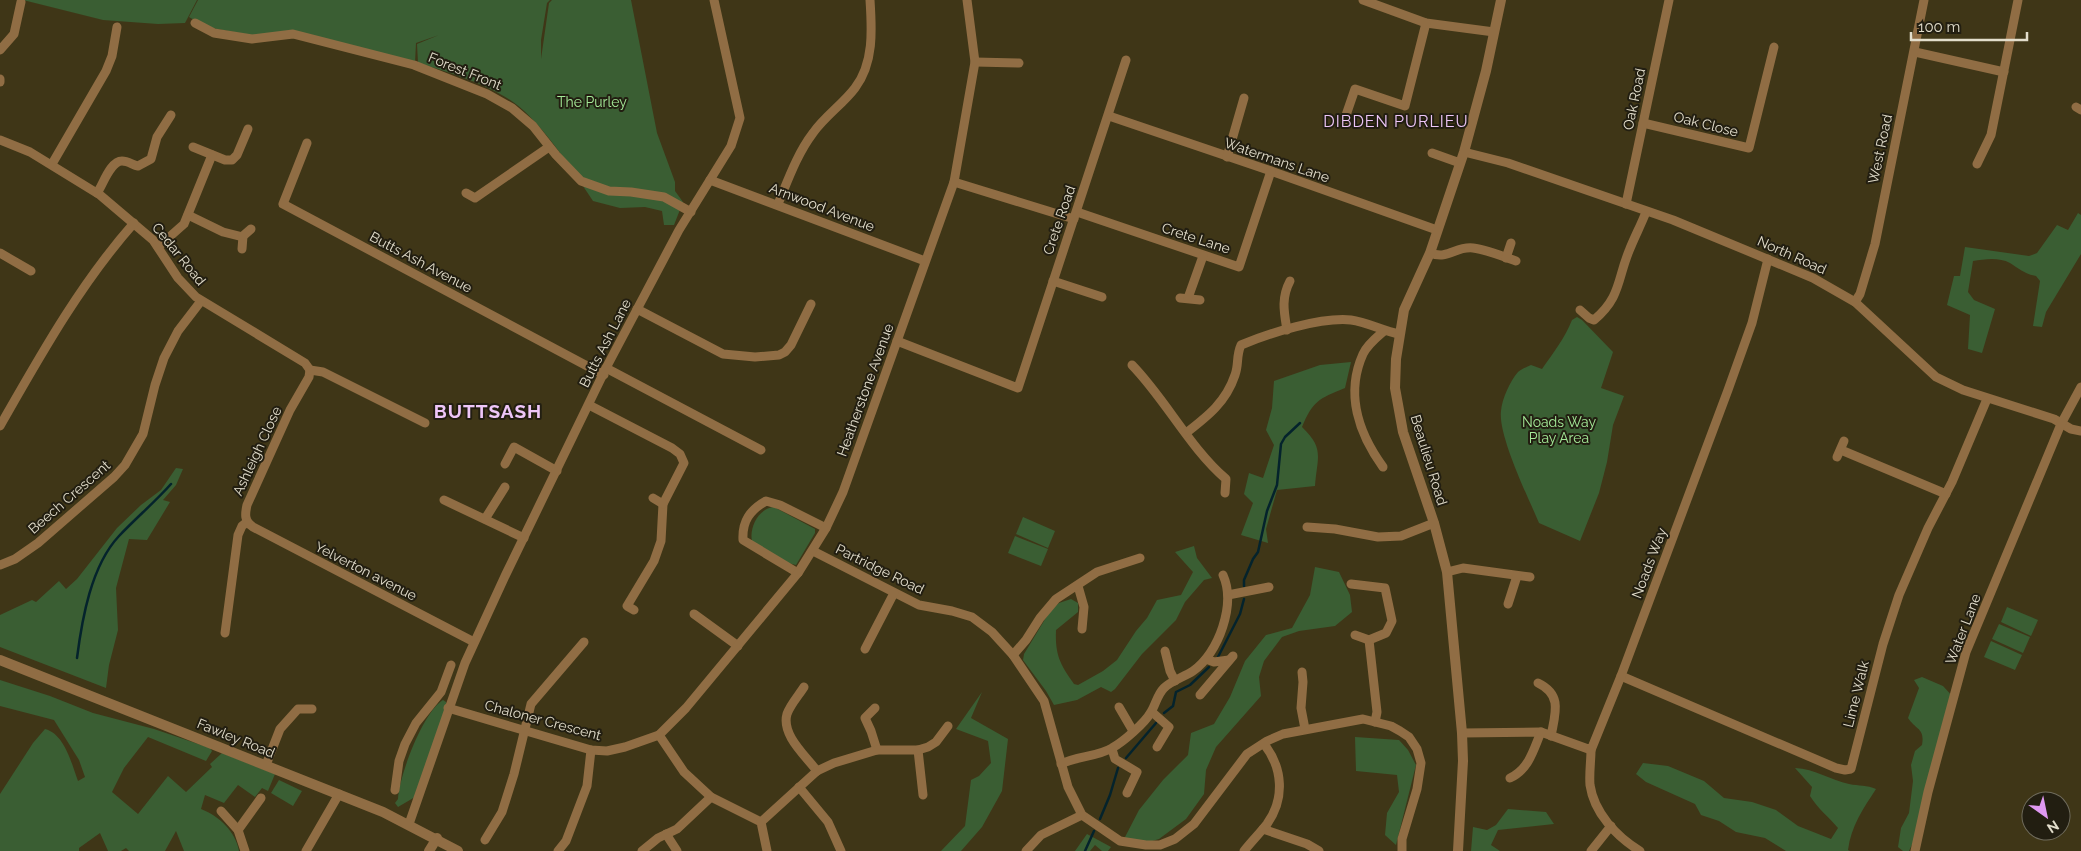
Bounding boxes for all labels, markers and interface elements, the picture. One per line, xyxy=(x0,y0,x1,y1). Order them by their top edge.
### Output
scale bar xyxy=(1911,10,2027,42)
text: 100 m xyxy=(1918,18,1960,36)
street label: Forest Front xyxy=(426,49,504,93)
street label: Oak Road xyxy=(1620,67,1648,131)
park label: The Purley xyxy=(557,94,627,110)
street label: Oak Close xyxy=(1672,108,1740,140)
district label: DIBDEN PURLIEU xyxy=(1323,112,1469,131)
street label: West Road xyxy=(1865,113,1895,185)
street label: Watermans Lane xyxy=(1222,134,1332,186)
street label: Arnwood Avenue xyxy=(767,180,877,234)
street label: Crete Road xyxy=(1040,183,1078,257)
street label: Cedar Road xyxy=(149,219,209,289)
street label: Crete Lane xyxy=(1160,219,1232,257)
street label: Butts Ash Avenue xyxy=(367,228,475,296)
street label: North Road xyxy=(1755,233,1829,277)
street label: Butts Ash Lane xyxy=(576,296,634,390)
street label: Heatherstone Avenue xyxy=(833,321,897,459)
district label: BUTTSASH xyxy=(434,400,542,422)
street label: Ashleigh Close xyxy=(229,404,285,498)
street label: Beaulieu Road xyxy=(1408,413,1450,507)
park label: Noads Way Play Area xyxy=(1522,414,1596,446)
street label: Beech Crescent xyxy=(25,457,113,537)
street label: Noads Way xyxy=(1628,525,1670,600)
street label: Yelverton avenue xyxy=(312,538,420,604)
street label: Partridge Road xyxy=(833,541,927,597)
street label: Water Lane xyxy=(1942,591,1984,667)
street label: Lime Walk xyxy=(1840,658,1872,729)
street label: Chaloner Crescent xyxy=(483,697,603,743)
street label: Fawley Road xyxy=(195,715,277,761)
north arrow xyxy=(2021,791,2071,841)
text: N xyxy=(2044,817,2062,837)

